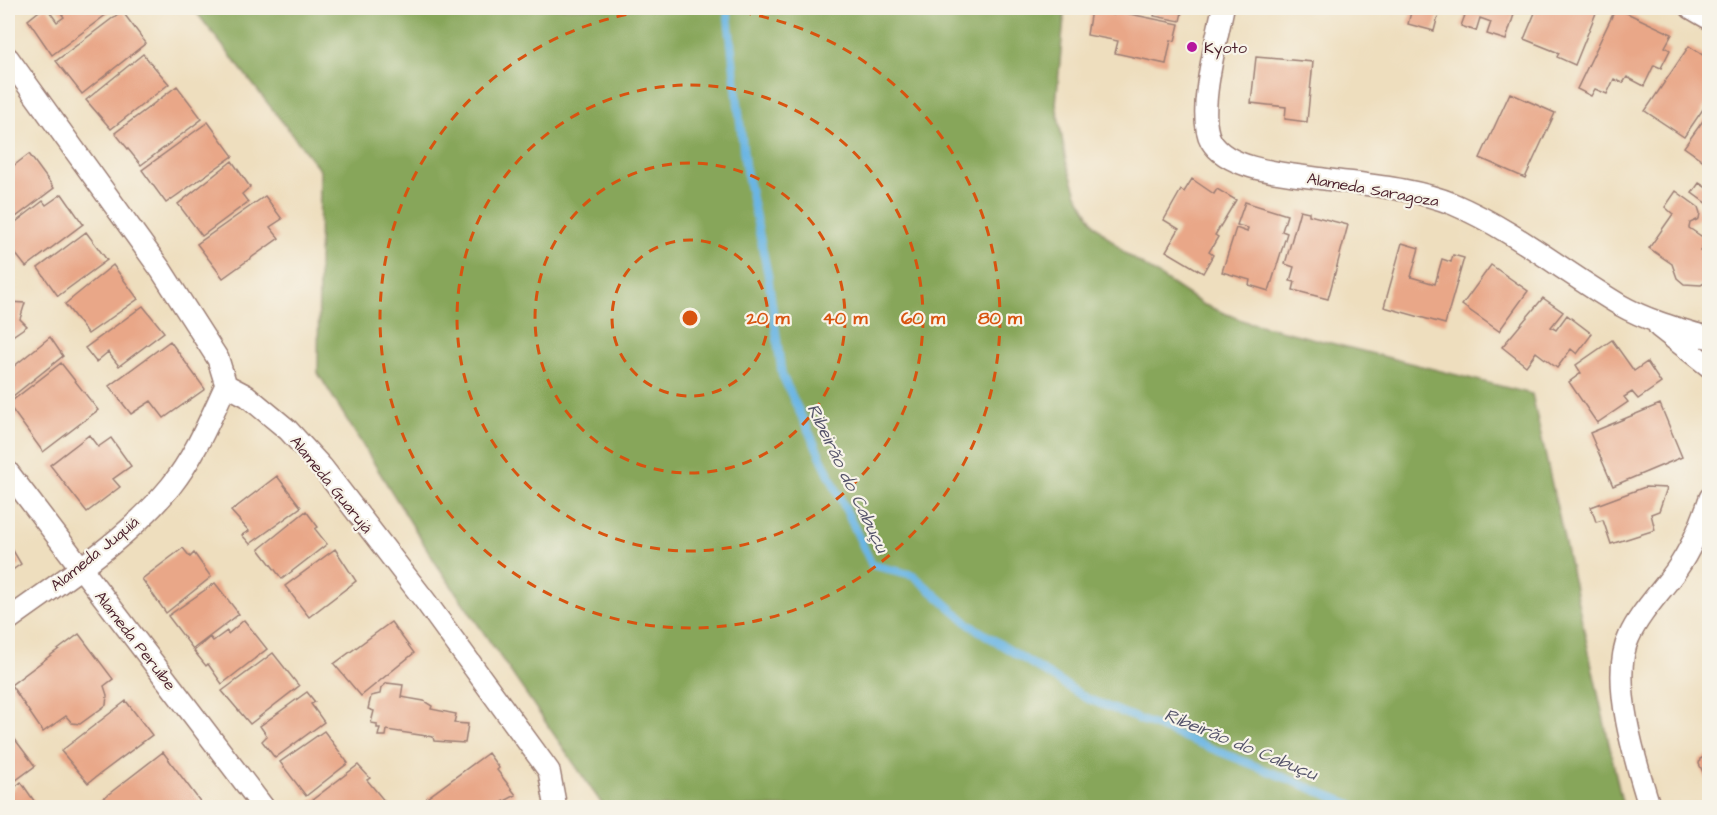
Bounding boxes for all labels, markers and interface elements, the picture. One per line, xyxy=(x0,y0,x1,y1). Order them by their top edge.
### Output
place label: Kyoto xyxy=(1204,37,1247,60)
marker: Kyoto xyxy=(1185,40,1199,54)
street label: Alameda Saragoza xyxy=(1305,168,1440,213)
text: 20 m xyxy=(746,306,790,331)
text: 40 m xyxy=(823,306,868,331)
text: 60 m xyxy=(901,306,946,331)
text: 80 m xyxy=(978,306,1023,331)
centre of rings xyxy=(680,308,700,328)
water label: Ribeirão do Cabuçu xyxy=(801,400,895,558)
street label: Alameda Guarujá xyxy=(285,431,378,538)
street label: Alameda Juquiá xyxy=(46,511,144,596)
street label: Alameda Peruíbe xyxy=(89,586,181,695)
water label: Ribeirão do Cabuçu xyxy=(1161,702,1322,787)

